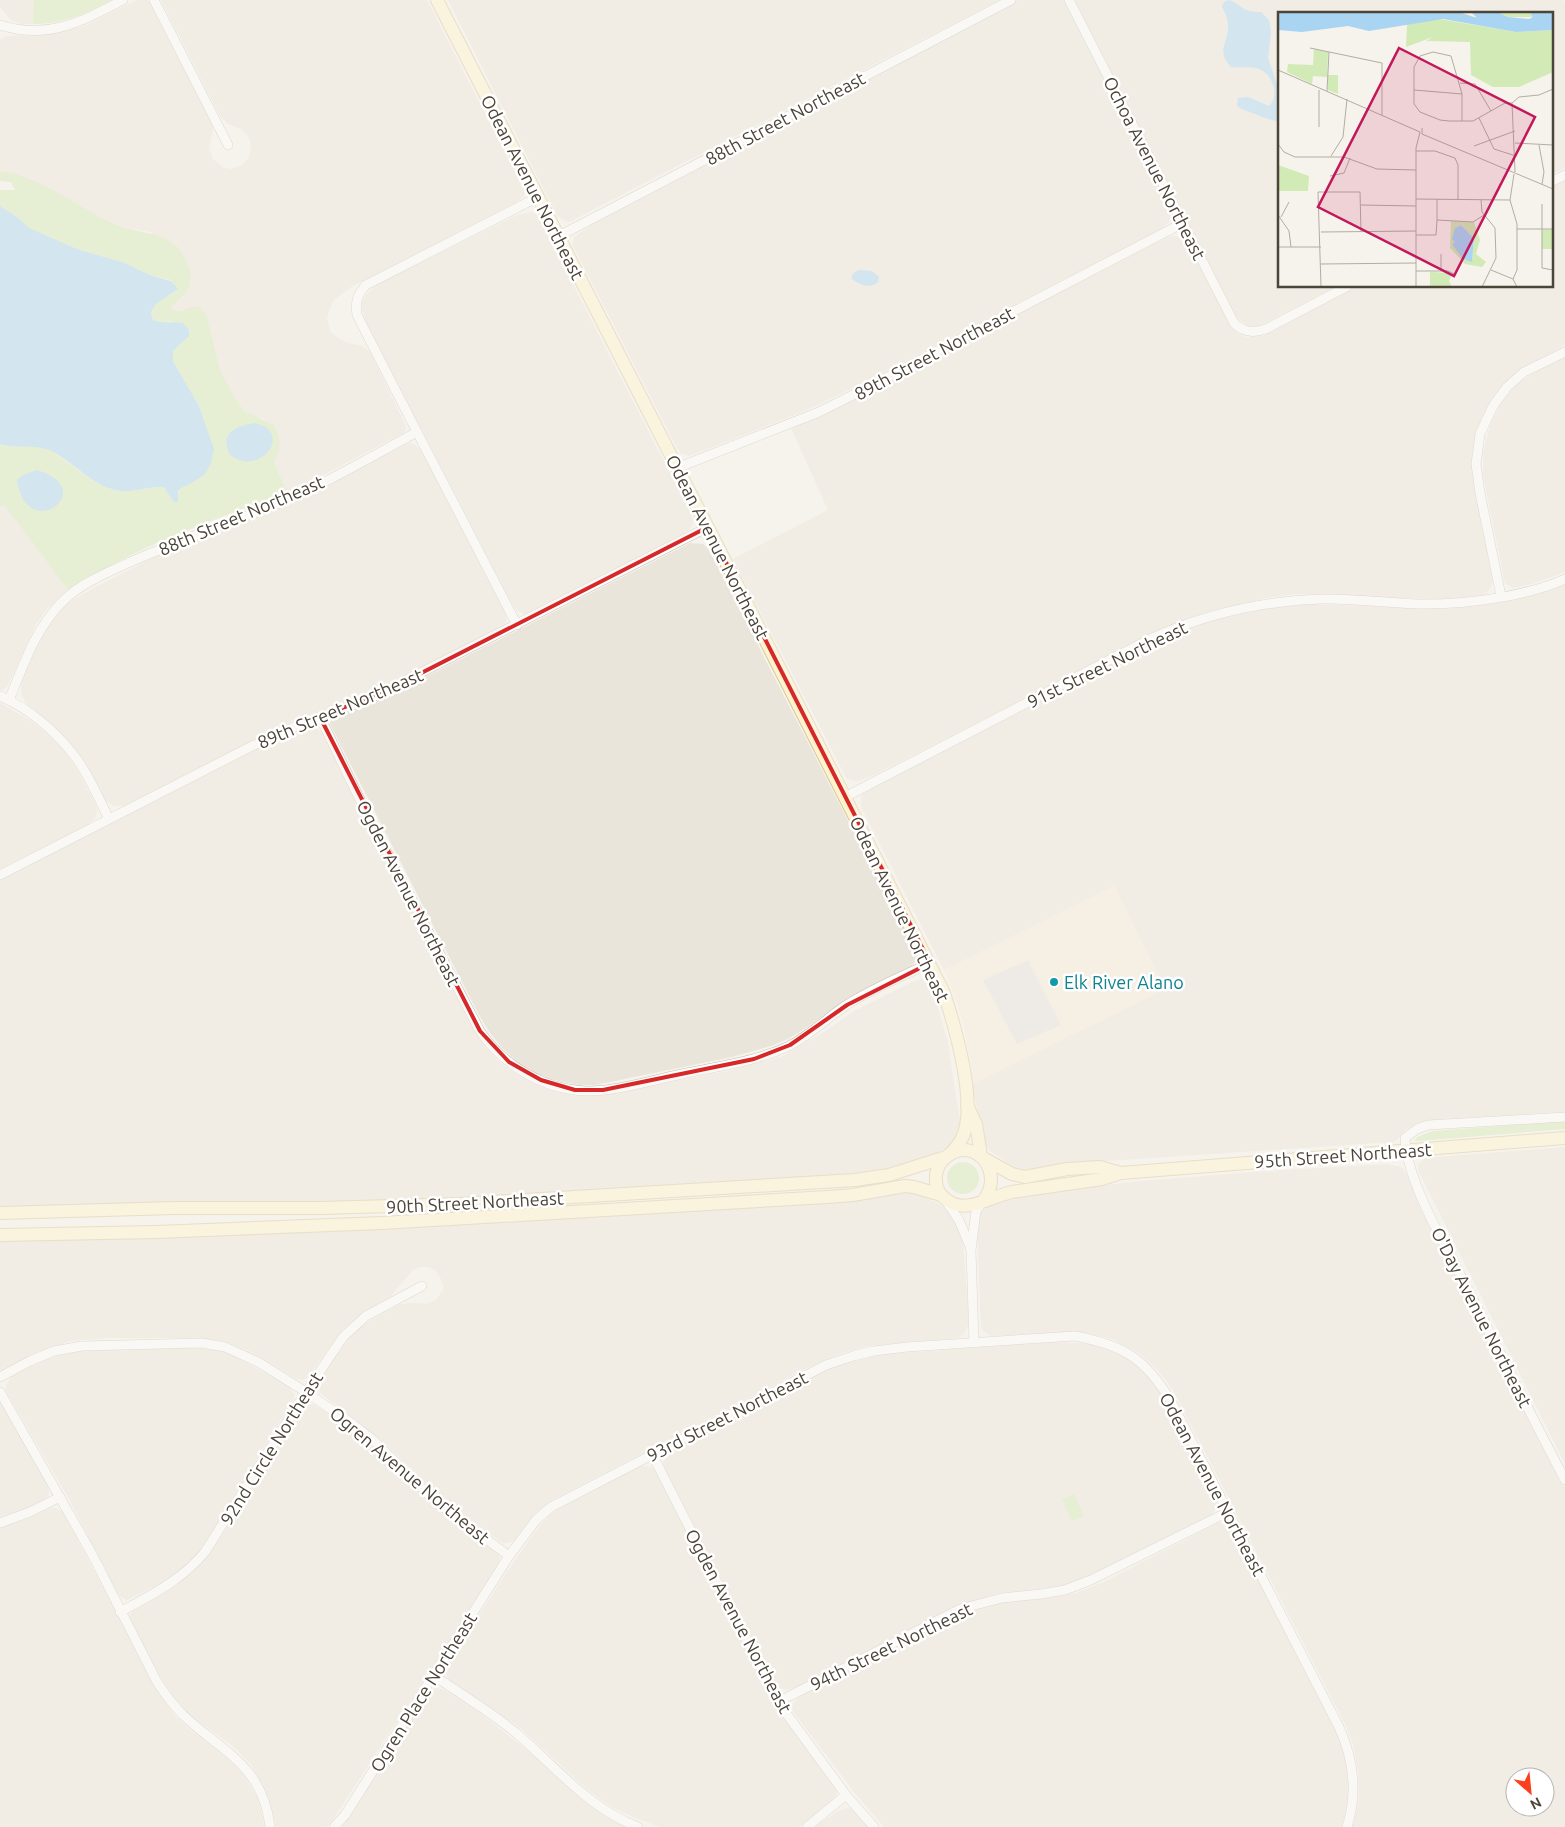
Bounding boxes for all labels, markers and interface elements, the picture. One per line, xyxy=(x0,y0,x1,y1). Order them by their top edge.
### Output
inset map xyxy=(1278,12,1552,288)
street label: 88th Street Northeast xyxy=(702,67,868,169)
street label: Ochoa Avenue Northeast xyxy=(1100,73,1210,263)
street label: Odean Avenue Northeast xyxy=(478,91,588,283)
street label: 89th Street Northeast xyxy=(851,302,1017,404)
street label: Odean Avenue Northeast xyxy=(663,451,773,643)
street label: 88th Street Northeast xyxy=(155,471,327,559)
street label: 91st Street Northeast xyxy=(1024,617,1190,711)
street label: 89th Street Northeast xyxy=(254,664,426,752)
street label: Ogden Avenue Northeast xyxy=(353,797,465,989)
street label: Odean Avenue Northeast xyxy=(846,813,954,1005)
place label: Elk River Alano xyxy=(1064,972,1184,992)
marker: Elk River Alano xyxy=(1048,976,1060,988)
street label: 95th Street Northeast xyxy=(1254,1139,1432,1171)
street label: 90th Street Northeast xyxy=(386,1187,564,1217)
street label: O'Day Avenue Northeast xyxy=(1428,1224,1536,1410)
street label: 93rd Street Northeast xyxy=(643,1367,811,1465)
street label: 92nd Circle Northeast xyxy=(216,1368,326,1528)
street label: Odean Avenue Northeast xyxy=(1156,1389,1270,1579)
street label: Ogren Avenue Northeast xyxy=(326,1402,494,1548)
street label: Ogden Avenue Northeast xyxy=(682,1526,796,1716)
street label: 94th Street Northeast xyxy=(807,1598,975,1694)
street label: Ogren Place Northeast xyxy=(366,1609,480,1775)
north arrow xyxy=(1505,1767,1555,1817)
text: N xyxy=(1528,1794,1544,1813)

